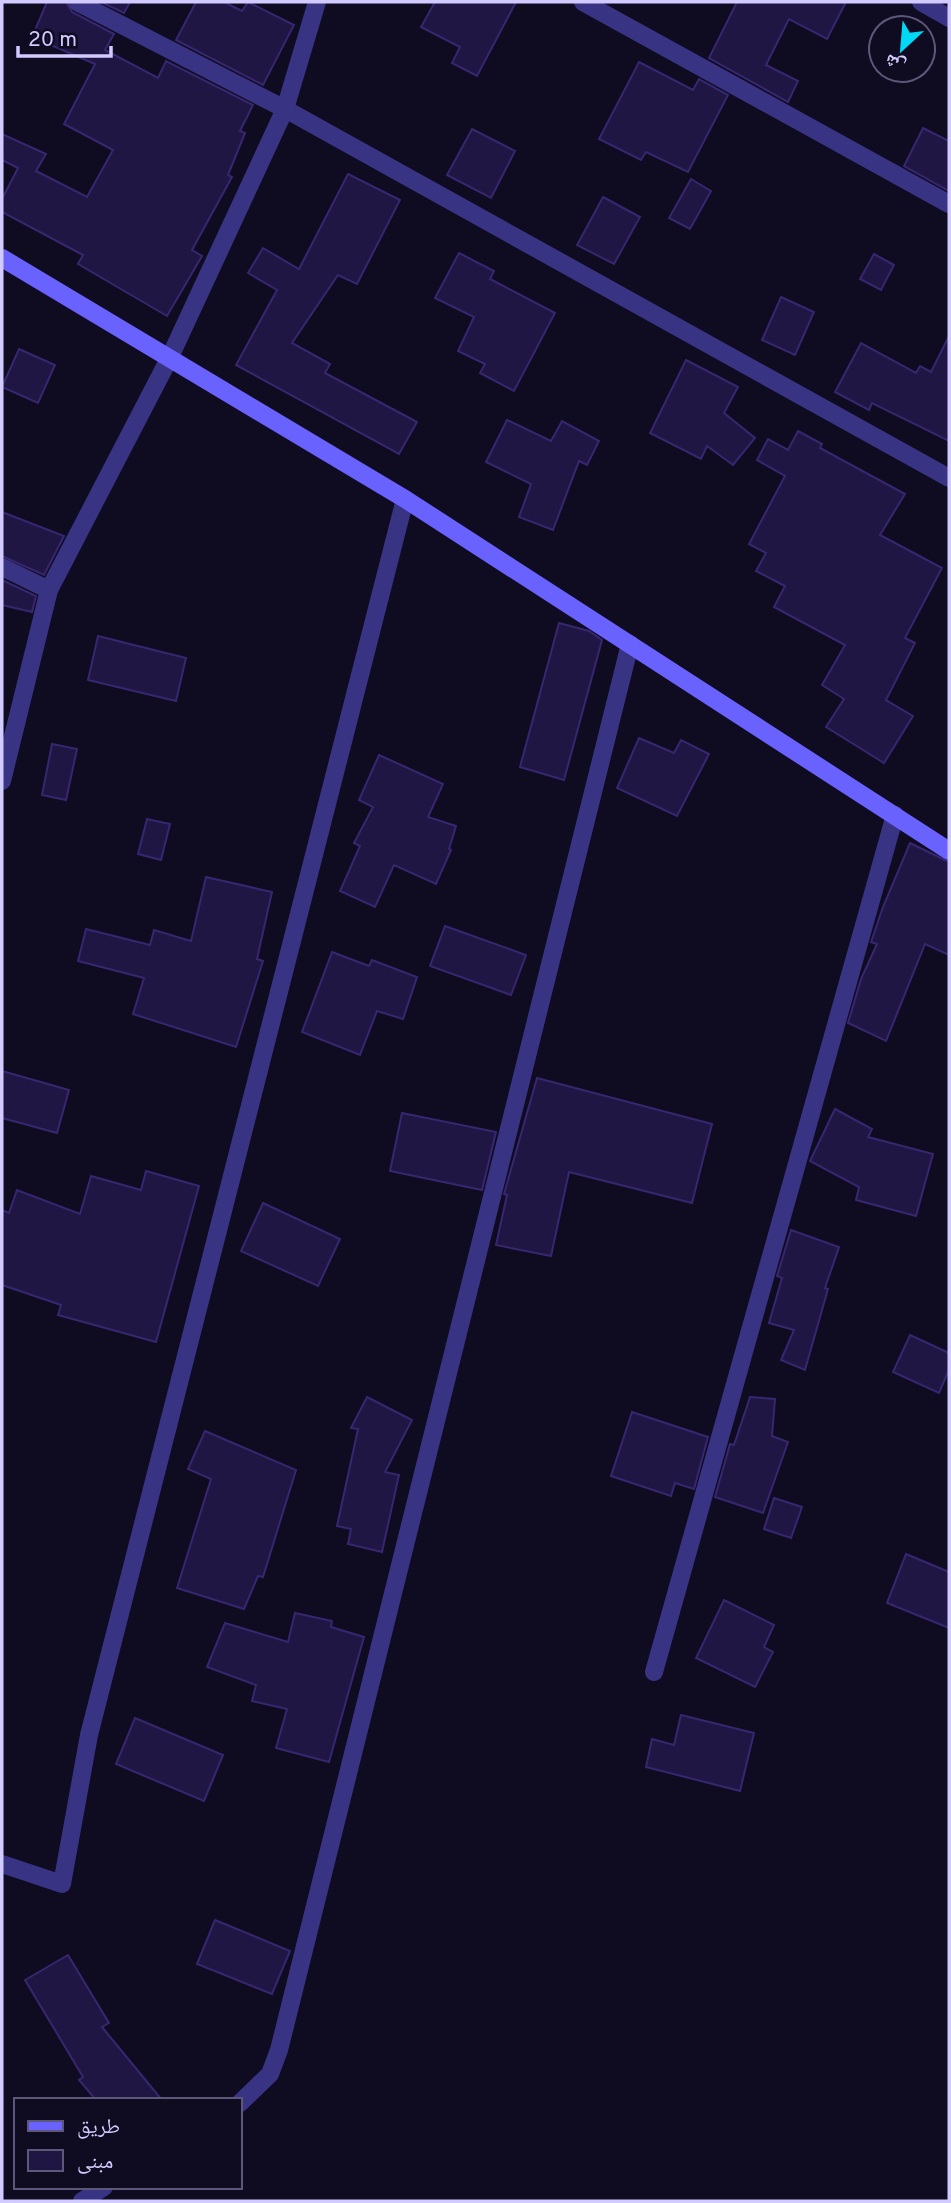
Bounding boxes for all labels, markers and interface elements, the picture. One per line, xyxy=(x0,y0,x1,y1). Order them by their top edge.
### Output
scale bar xyxy=(18,14,110,58)
north arrow xyxy=(867,14,937,84)
text: 20 m xyxy=(28,27,77,54)
text: ش xyxy=(881,47,910,78)
legend xyxy=(14,2098,242,2189)
text: طريق xyxy=(77,2114,120,2141)
text: مبنى xyxy=(77,2149,113,2176)

